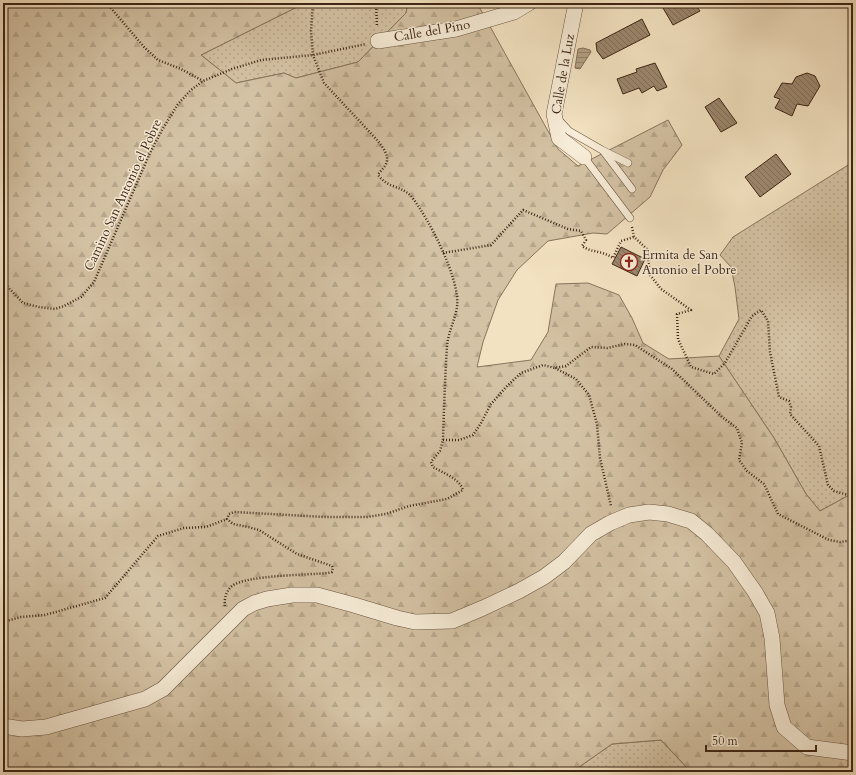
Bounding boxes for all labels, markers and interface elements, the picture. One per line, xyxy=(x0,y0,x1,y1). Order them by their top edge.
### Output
street label: Calle del Pino xyxy=(393,15,471,47)
street label: Calle de la Luz xyxy=(547,32,579,116)
street label: Camino San Antonio el Pobre xyxy=(80,116,166,274)
place label: Ermita de San Antonio el Pobre xyxy=(642,246,736,279)
church icon: Ermita de San Antonio el Pobre xyxy=(619,252,639,272)
scale bar xyxy=(706,727,816,753)
text: 50 m xyxy=(712,733,739,749)

